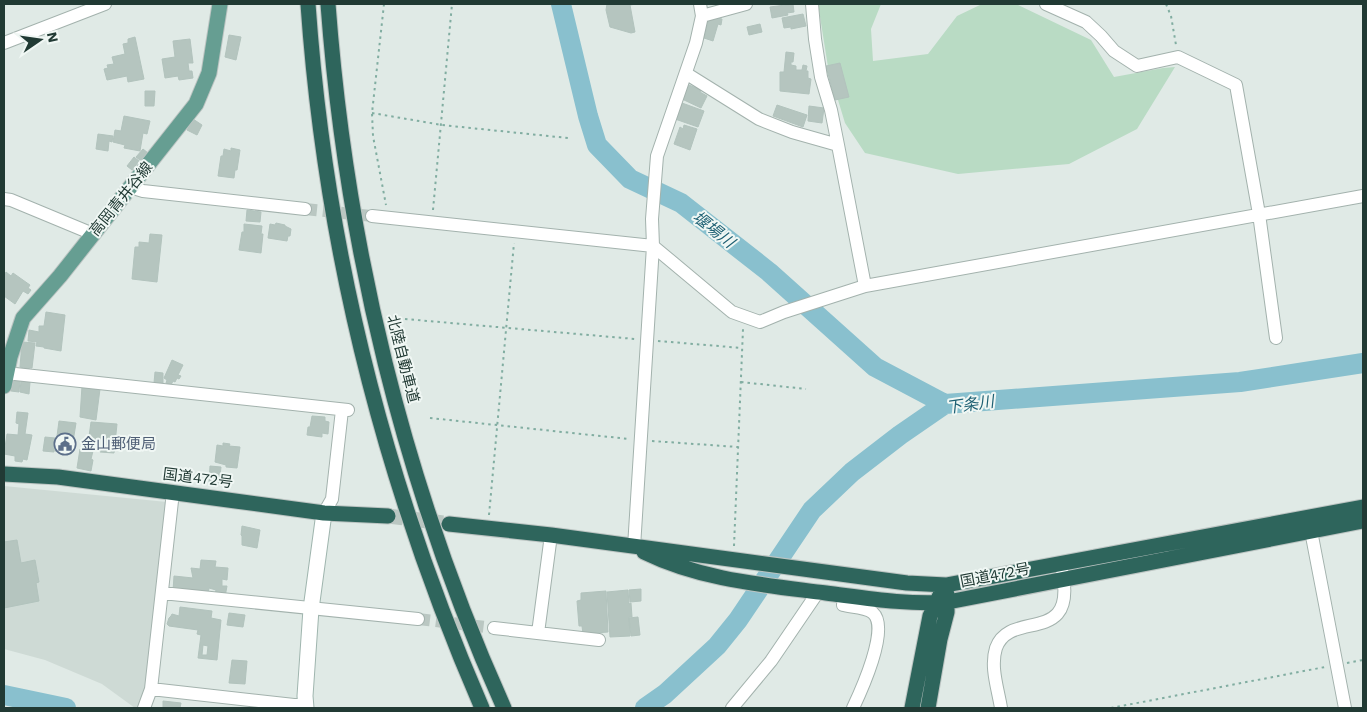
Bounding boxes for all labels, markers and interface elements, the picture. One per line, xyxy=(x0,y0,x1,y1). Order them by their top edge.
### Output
north arrow xyxy=(15,15,65,65)
text: N xyxy=(44,30,62,44)
street label: 高岡青井谷線 xyxy=(86,158,156,240)
water label: 堰場川 xyxy=(689,207,740,253)
street label: 北陸自動車道 xyxy=(383,313,423,405)
water label: 下条川 xyxy=(945,391,997,417)
public building icon: 金山郵便局 xyxy=(53,432,77,456)
place label: 金山郵便局 xyxy=(81,435,156,453)
street label: 国道472号 xyxy=(162,465,234,491)
street label: 国道472号 xyxy=(959,559,1031,591)

